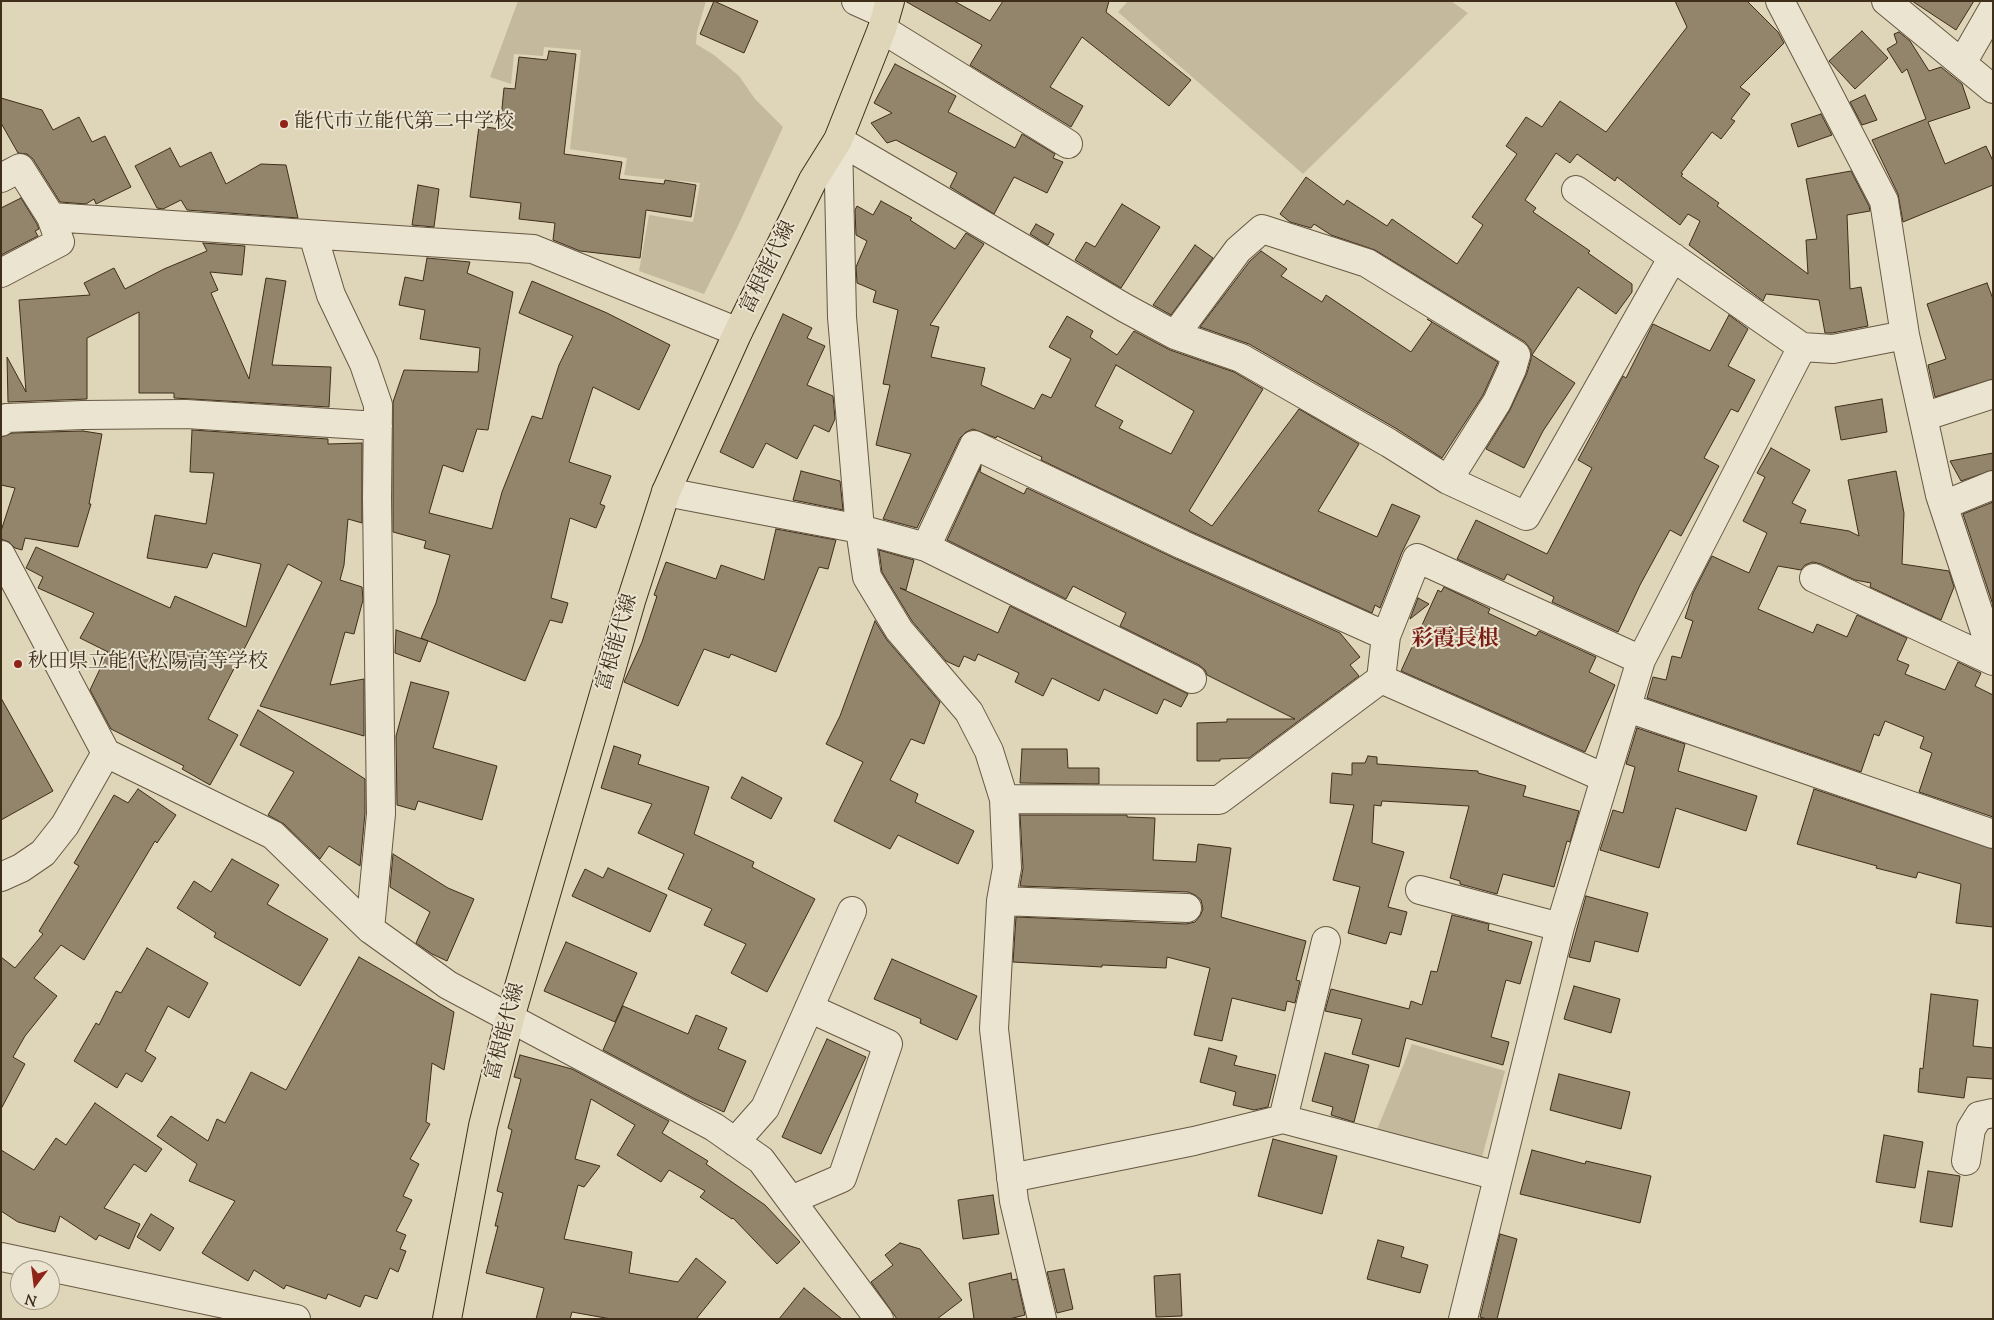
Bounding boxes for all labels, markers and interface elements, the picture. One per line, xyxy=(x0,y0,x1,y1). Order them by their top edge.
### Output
place label: 能代市立能代第二中学校 xyxy=(294,112,514,136)
marker: 能代市立能代第二中学校 xyxy=(278,118,290,130)
street label: 富根能代線 xyxy=(737,218,803,318)
street label: 富根能代線 xyxy=(594,592,644,694)
district label: 彩霞長根 xyxy=(1411,628,1499,654)
place label: 秋田県立能代松陽高等学校 xyxy=(28,652,268,676)
marker: 秋田県立能代松陽高等学校 xyxy=(12,658,24,670)
street label: 富根能代線 xyxy=(482,981,532,1083)
north arrow xyxy=(10,1260,60,1310)
text: N xyxy=(23,1287,39,1310)

